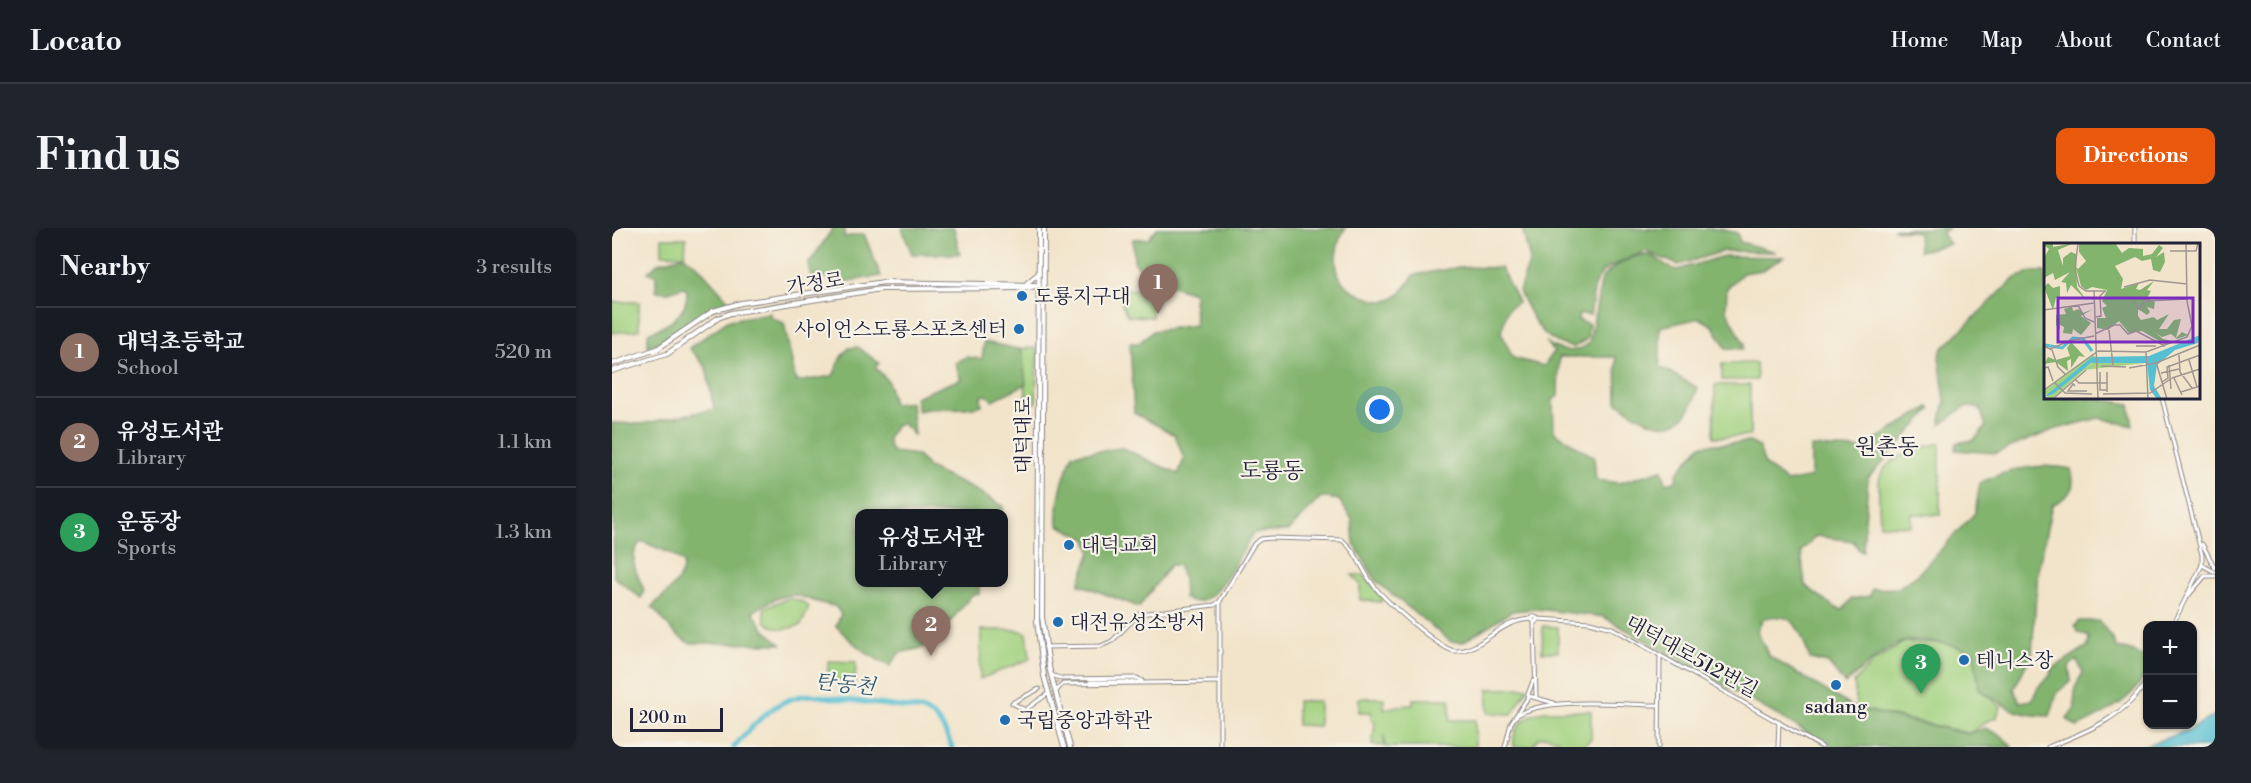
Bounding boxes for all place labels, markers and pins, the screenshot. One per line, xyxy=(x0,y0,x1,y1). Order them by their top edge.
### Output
pin: 1 xyxy=(1138,264,1178,314)
place label: 도룡지구대 xyxy=(1034,285,1131,310)
marker: 도룡지구대 xyxy=(1015,289,1029,303)
place label: 사이언스도룡스포츠센터 xyxy=(794,318,1007,343)
marker: 사이언스도룡스포츠센터 xyxy=(1012,322,1026,336)
place label: 대덕교회 xyxy=(1081,534,1158,559)
marker: 대덕교회 xyxy=(1062,538,1076,552)
pin: 2 xyxy=(912,606,950,656)
place label: 대전유성소방서 xyxy=(1070,611,1205,636)
marker: 대전유성소방서 xyxy=(1051,615,1065,629)
pin: 3 xyxy=(1902,644,1940,694)
place label: 테니스장 xyxy=(1976,649,2054,674)
marker: 테니스장 xyxy=(1957,653,1971,667)
marker: sadang xyxy=(1829,678,1843,692)
place label: sadang xyxy=(1805,695,1868,720)
place label: 국립중앙과학관 xyxy=(1017,709,1153,734)
marker: 국립중앙과학관 xyxy=(998,713,1012,727)

